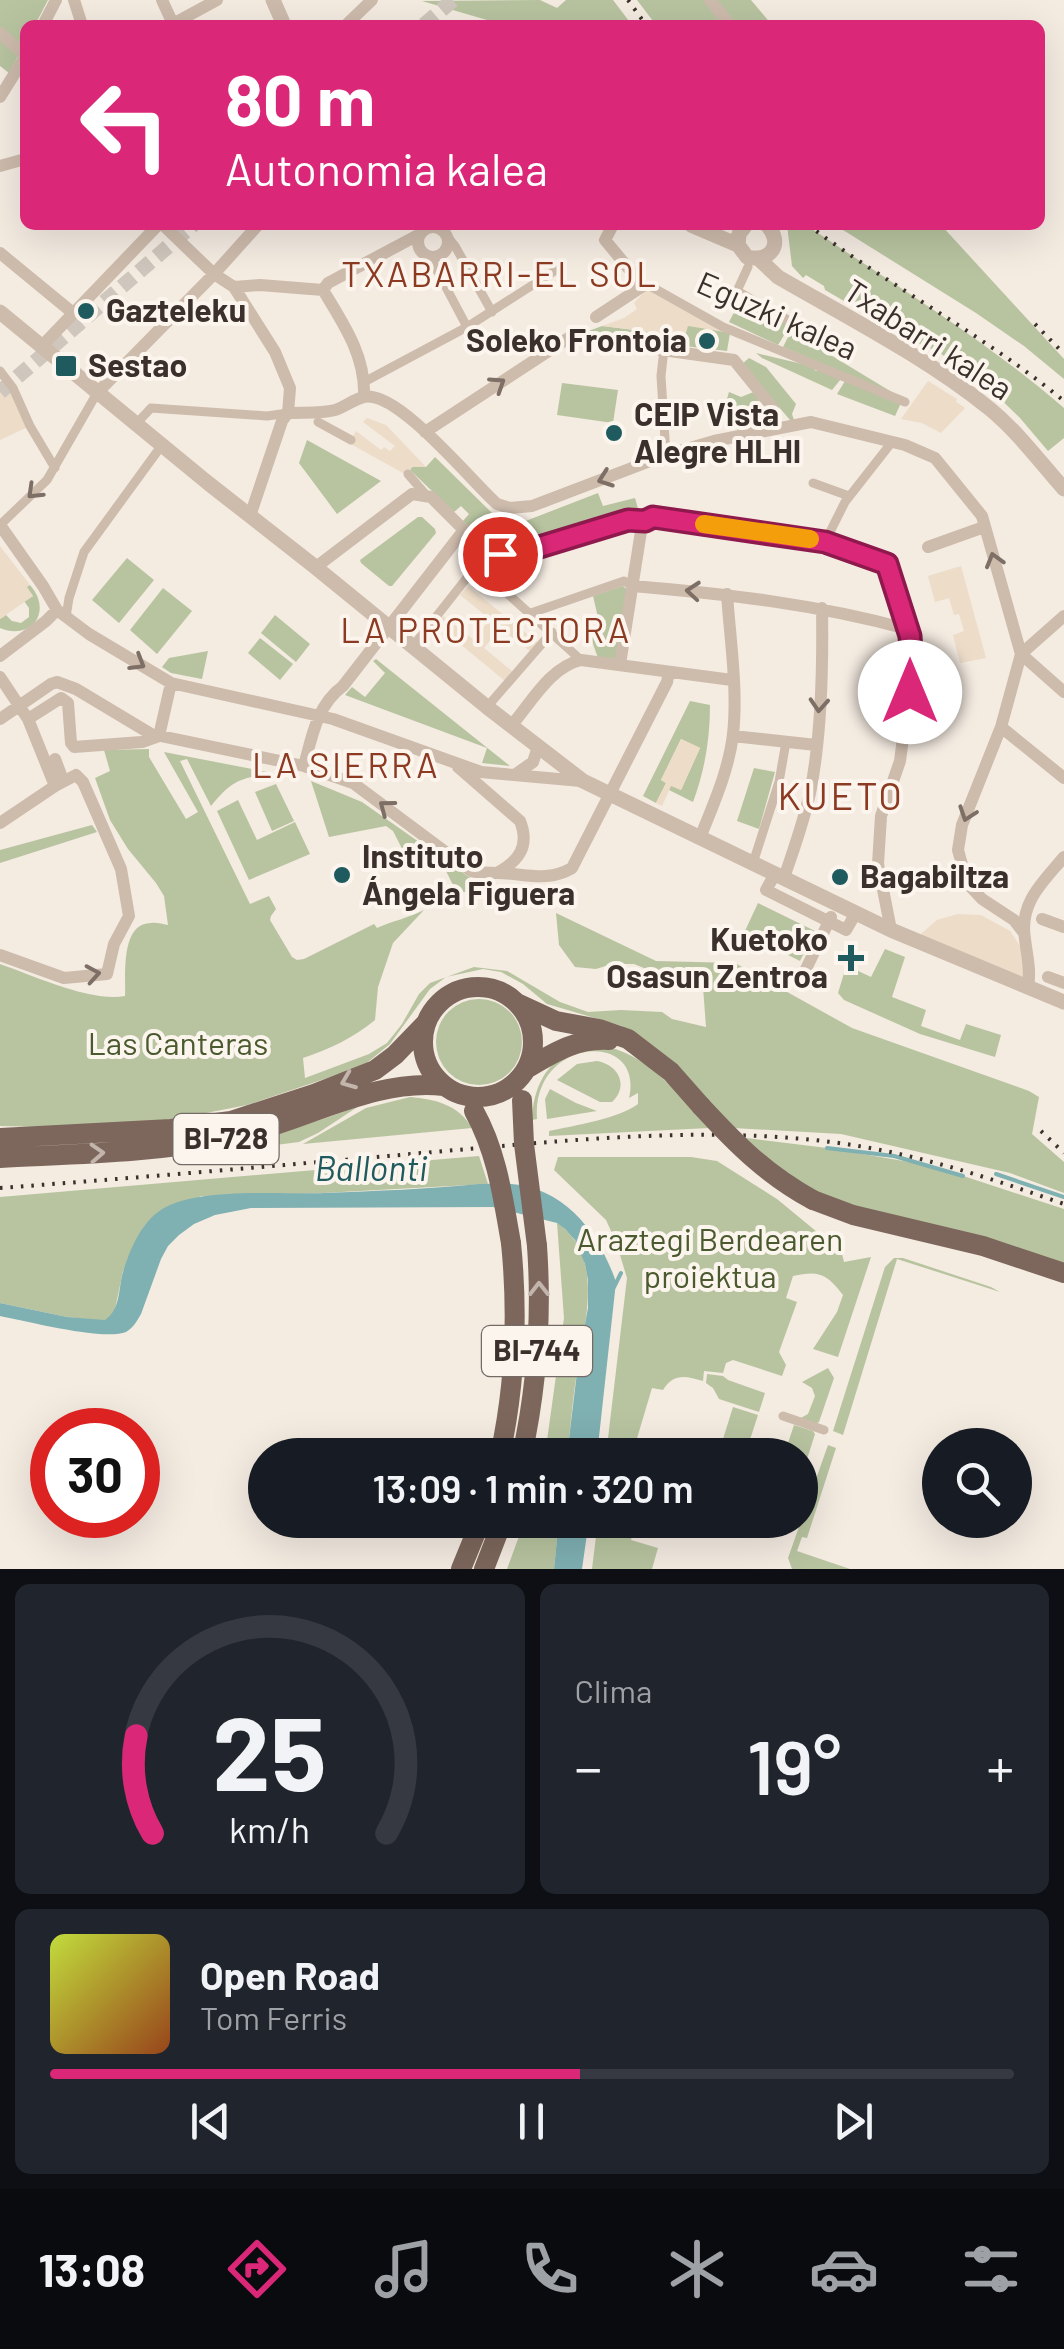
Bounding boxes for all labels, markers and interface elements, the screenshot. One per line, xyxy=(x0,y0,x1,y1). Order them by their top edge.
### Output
text: 80 m xyxy=(225,56,375,140)
icon: left xyxy=(60,60,190,190)
text: Autonomia kalea xyxy=(225,141,548,195)
district label: TXABARRI-EL SOL xyxy=(341,252,659,294)
street label: Eguzki kalea xyxy=(692,262,864,366)
street label: Txabarri kalea xyxy=(838,270,1020,407)
place label: Gazteleku xyxy=(106,290,246,328)
marker: Gazteleku xyxy=(75,300,97,322)
place label: Soleko Frontoia xyxy=(466,320,687,358)
marker: Soleko Frontoia xyxy=(696,330,718,352)
place label: Sestao xyxy=(88,345,187,383)
marker: Sestao xyxy=(53,353,79,379)
one-way arrow xyxy=(487,378,505,397)
place label: CEIP Vista Alegre HLHI xyxy=(634,394,801,469)
marker: CEIP Vista Alegre HLHI xyxy=(603,422,625,444)
one-way arrow xyxy=(597,467,614,488)
one-way arrow xyxy=(28,480,46,498)
pin xyxy=(458,512,543,597)
icon: arrive xyxy=(473,527,528,582)
one-way arrow xyxy=(985,552,1006,569)
one-way arrow xyxy=(685,581,701,603)
district label: LA PROTECTORA xyxy=(340,608,632,650)
position arrow xyxy=(858,640,962,744)
one-way arrow xyxy=(127,651,145,670)
one-way arrow xyxy=(809,697,831,713)
district label: LA SIERRA xyxy=(252,743,440,785)
district label: KUETO xyxy=(778,772,904,818)
one-way arrow xyxy=(379,802,397,819)
one-way arrow xyxy=(958,804,979,821)
place label: Instituto Ángela Figuera xyxy=(362,836,575,911)
place label: Bagabiltza xyxy=(860,856,1009,894)
marker: Instituto Ángela Figuera xyxy=(331,864,353,886)
marker: Bagabiltza xyxy=(829,866,851,888)
place label: Kuetoko Osasun Zentroa xyxy=(606,919,828,994)
marker: Kuetoko Osasun Zentroa xyxy=(838,945,864,971)
one-way arrow xyxy=(84,964,101,986)
park label: Las Canteras xyxy=(88,1023,268,1061)
one-way arrow xyxy=(340,1069,358,1089)
road number: BI-728 xyxy=(174,1114,278,1164)
one-way arrow xyxy=(90,1143,106,1164)
water label: Ballonti xyxy=(315,1146,428,1188)
park label: Araztegi Berdearen proiektua xyxy=(577,1219,843,1294)
one-way arrow xyxy=(528,1280,550,1296)
road number: BI-744 xyxy=(482,1326,592,1376)
speed limit sign: 30 xyxy=(30,1408,160,1538)
map controls xyxy=(922,1428,1032,1538)
button: search xyxy=(922,1428,1032,1538)
text: 13:09 · 1 min · 320 m xyxy=(373,1465,693,1511)
text: Clima xyxy=(575,1671,652,1709)
text: 25 xyxy=(213,1687,327,1812)
text: 19° xyxy=(747,1720,841,1810)
text: − xyxy=(575,1733,602,1799)
text: + xyxy=(986,1733,1014,1799)
text: km/h xyxy=(229,1807,310,1850)
text: Open Road xyxy=(200,1952,380,1998)
text: Tom Ferris xyxy=(200,1998,347,2036)
icon: previous xyxy=(183,2094,238,2149)
icon: pause xyxy=(504,2094,559,2149)
icon: next xyxy=(826,2094,881,2149)
icon: directions xyxy=(222,2234,292,2304)
icon: music xyxy=(369,2234,439,2304)
icon: phone xyxy=(515,2234,585,2304)
icon: climate xyxy=(662,2234,732,2304)
icon: car xyxy=(809,2234,879,2304)
icon: filters xyxy=(956,2234,1026,2304)
text: 13:08 xyxy=(38,2242,145,2296)

